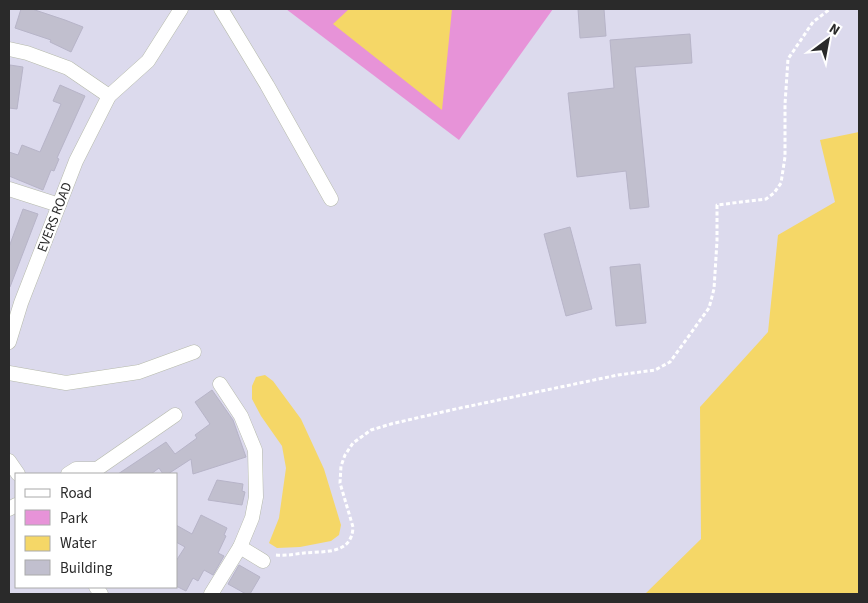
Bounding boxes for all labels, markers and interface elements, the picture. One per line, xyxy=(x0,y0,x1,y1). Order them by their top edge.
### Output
north arrow xyxy=(803,15,853,65)
text: N xyxy=(825,19,844,41)
street label: EVERS ROAD xyxy=(32,180,77,255)
legend xyxy=(15,473,178,588)
text: Road xyxy=(60,483,92,504)
text: Park xyxy=(60,508,89,529)
text: Water xyxy=(60,533,97,554)
text: Building xyxy=(60,558,113,579)

